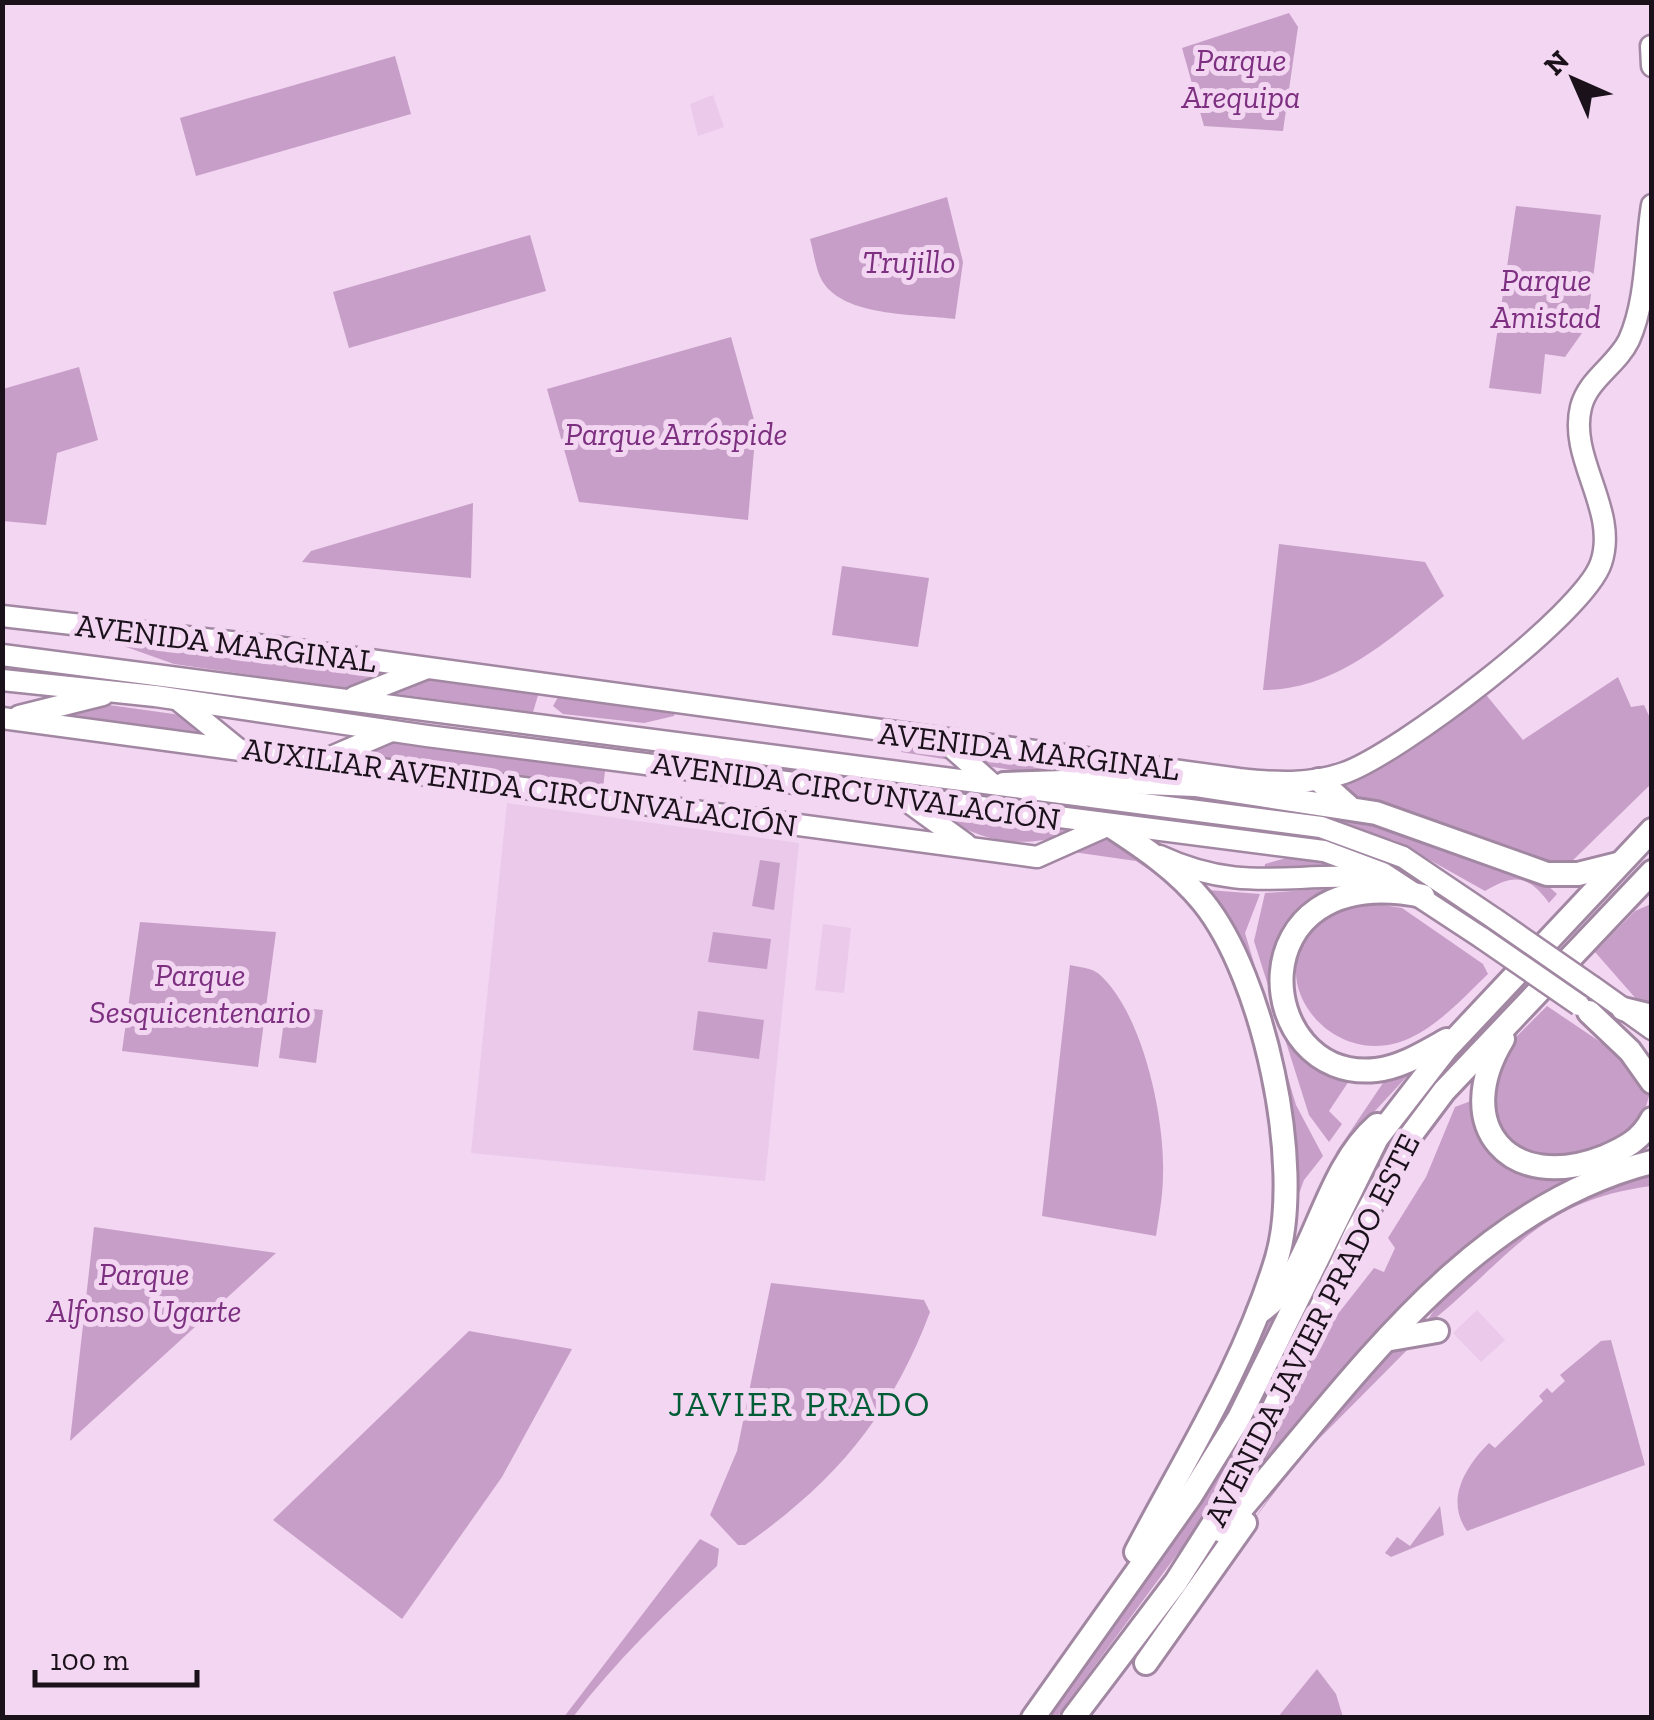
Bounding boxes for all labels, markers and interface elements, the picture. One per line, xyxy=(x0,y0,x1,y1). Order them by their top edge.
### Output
north arrow xyxy=(1524,30,1624,130)
park label: Parque Arequipa xyxy=(1181,41,1300,116)
text: N xyxy=(1537,43,1576,82)
park label: Trujillo xyxy=(862,243,956,281)
park label: Parque Amistad xyxy=(1490,261,1601,336)
park label: Parque Arróspide xyxy=(564,415,788,453)
street label: AVENIDA MARGINAL xyxy=(73,606,379,680)
street label: AVENIDA MARGINAL xyxy=(876,714,1182,788)
street label: AUXILIAR AVENIDA CIRCUNVALACIÓN xyxy=(240,729,800,845)
street label: AVENIDA CIRCUNVALACIÓN xyxy=(649,744,1063,838)
park label: Parque Sesquicentenario xyxy=(89,956,311,1031)
street label: AVENIDA JAVIER PRADO ESTE xyxy=(1196,1127,1428,1533)
park label: Parque Alfonso Ugarte xyxy=(45,1255,242,1330)
district label: JAVIER PRADO xyxy=(668,1383,932,1425)
scale bar xyxy=(35,1625,198,1687)
text: 100 m xyxy=(50,1642,129,1678)

